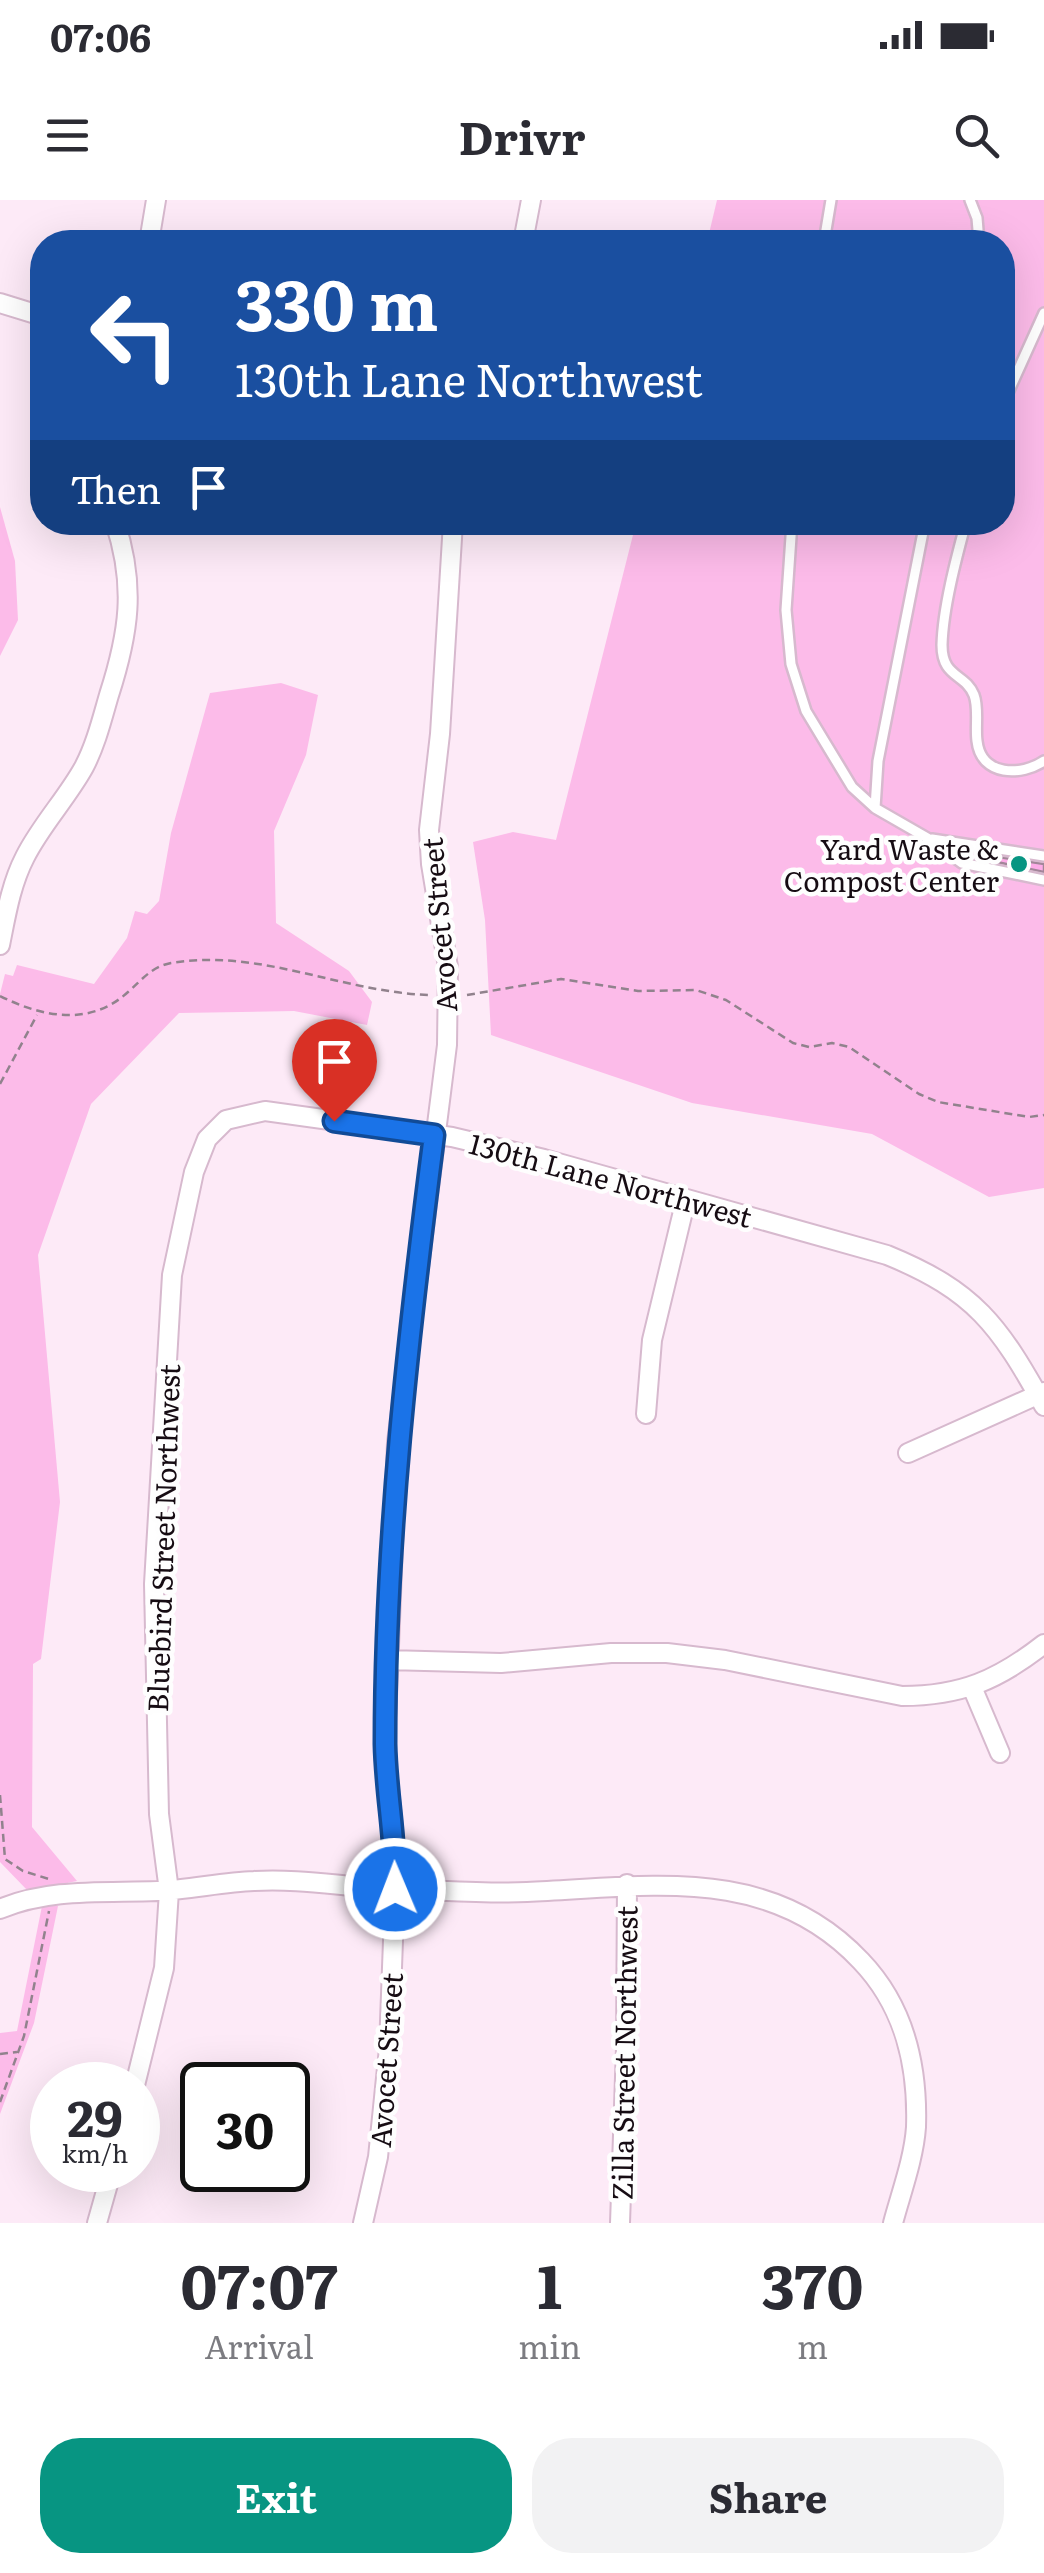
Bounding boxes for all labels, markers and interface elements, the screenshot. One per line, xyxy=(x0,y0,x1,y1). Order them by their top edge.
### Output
text: 07:06 xyxy=(50,7,151,64)
text: Drivr xyxy=(458,102,586,169)
icon: menu xyxy=(40,108,95,163)
icon: search xyxy=(949,108,1004,163)
text: 330 m xyxy=(235,249,439,353)
icon: left xyxy=(70,270,200,400)
text: 130th Lane Northwest xyxy=(235,344,703,411)
text: Then xyxy=(70,459,161,516)
icon: arrive xyxy=(181,460,236,515)
place label: Yard Waste & Compost Center xyxy=(784,827,1000,901)
street label: Avocet Street xyxy=(409,835,467,1014)
marker: Yard Waste & Compost Center xyxy=(1008,853,1030,875)
pin xyxy=(292,1019,377,1122)
icon: arrive xyxy=(307,1034,362,1089)
street label: 130th Lane Northwest xyxy=(465,1121,758,1237)
street label: Bluebird Street Northwest xyxy=(135,1363,189,1713)
position arrow xyxy=(343,1837,447,1941)
street label: Zilla Street Northwest xyxy=(599,1905,647,2201)
street label: Avocet Street xyxy=(358,1970,412,2149)
speed limit sign: 30 xyxy=(180,2062,310,2192)
text: 29 xyxy=(67,2078,123,2152)
text: km/h xyxy=(62,2134,128,2171)
text: 07:07 xyxy=(181,2238,338,2327)
text: 1 xyxy=(537,2238,562,2327)
text: 370 xyxy=(762,2238,863,2327)
text: Arrival xyxy=(204,2321,314,2369)
text: min xyxy=(518,2321,581,2369)
text: m xyxy=(797,2321,828,2369)
button: Exit xyxy=(40,2438,512,2553)
button: Share xyxy=(532,2438,1004,2553)

